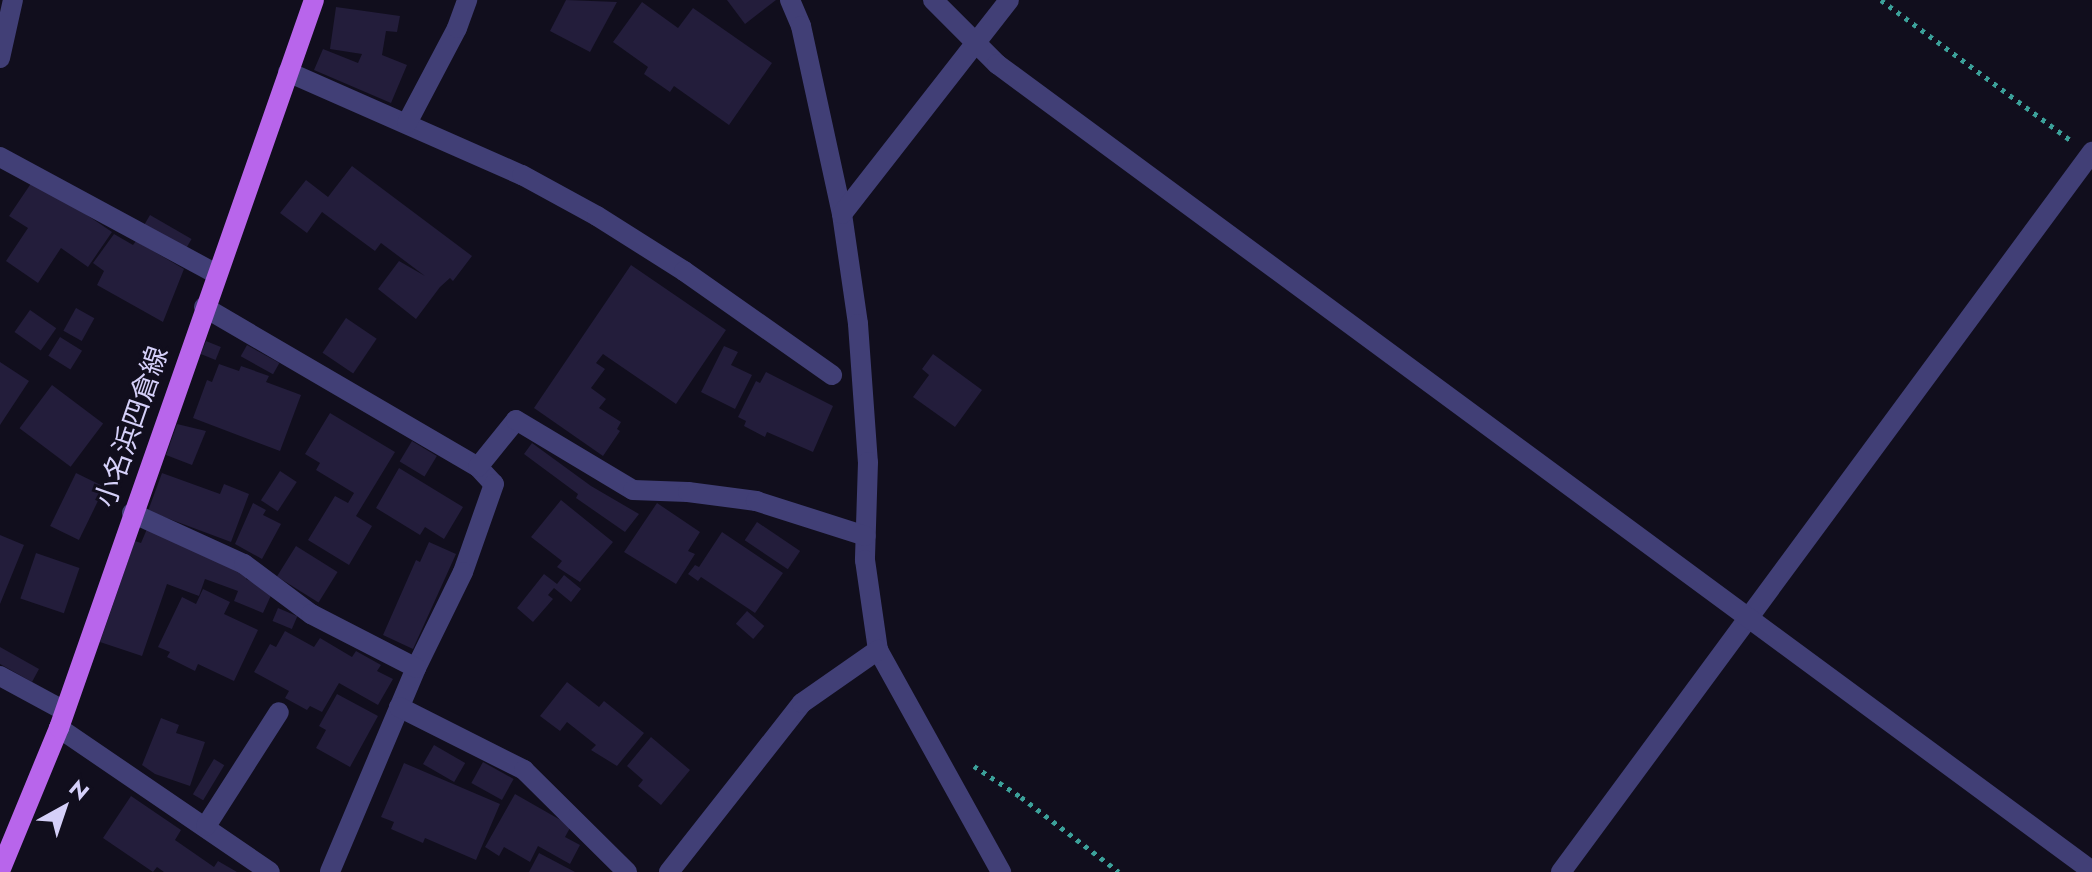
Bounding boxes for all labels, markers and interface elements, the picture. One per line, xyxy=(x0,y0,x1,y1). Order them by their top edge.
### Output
street label: 小名浜四倉線 xyxy=(89,342,175,512)
north arrow xyxy=(24,768,104,848)
text: N xyxy=(62,772,96,807)

